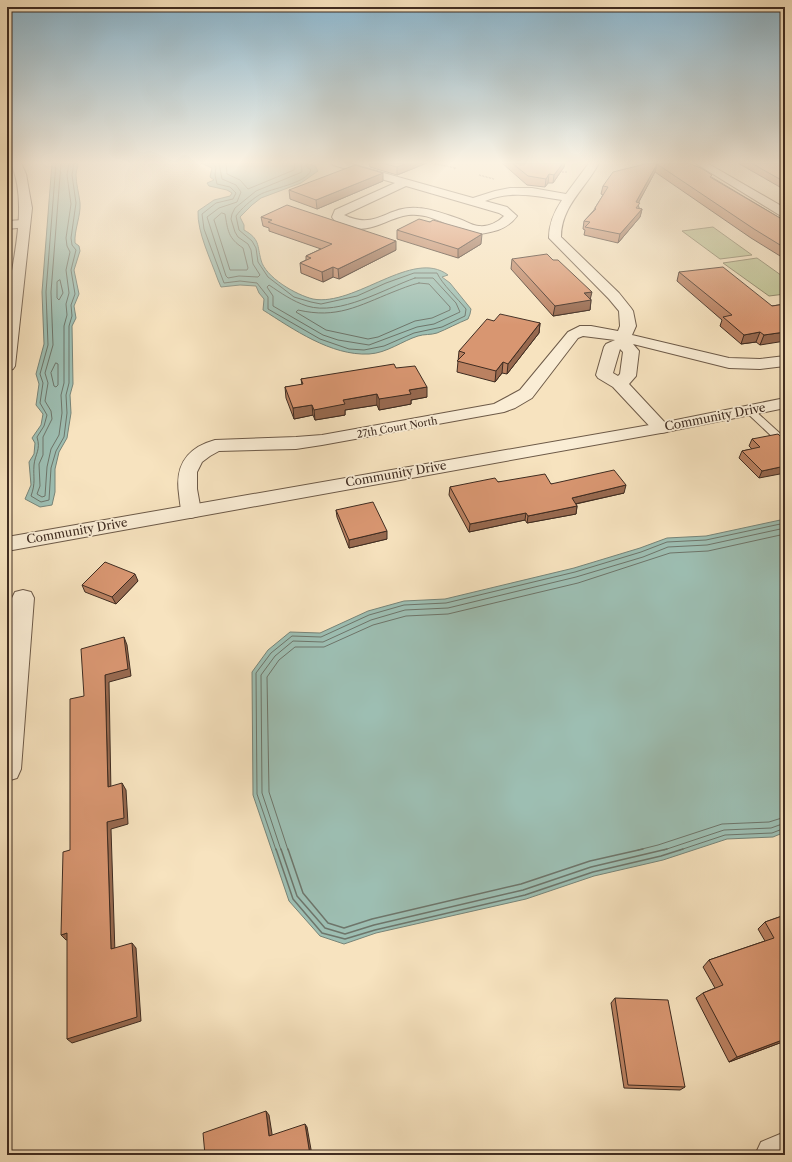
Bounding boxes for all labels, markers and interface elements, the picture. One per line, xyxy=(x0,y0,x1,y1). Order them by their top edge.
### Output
street label: Community Drive xyxy=(663,399,767,434)
street label: 27th Court North xyxy=(356,414,439,441)
street label: Community Drive xyxy=(344,457,448,490)
street label: Community Drive xyxy=(25,514,129,547)

